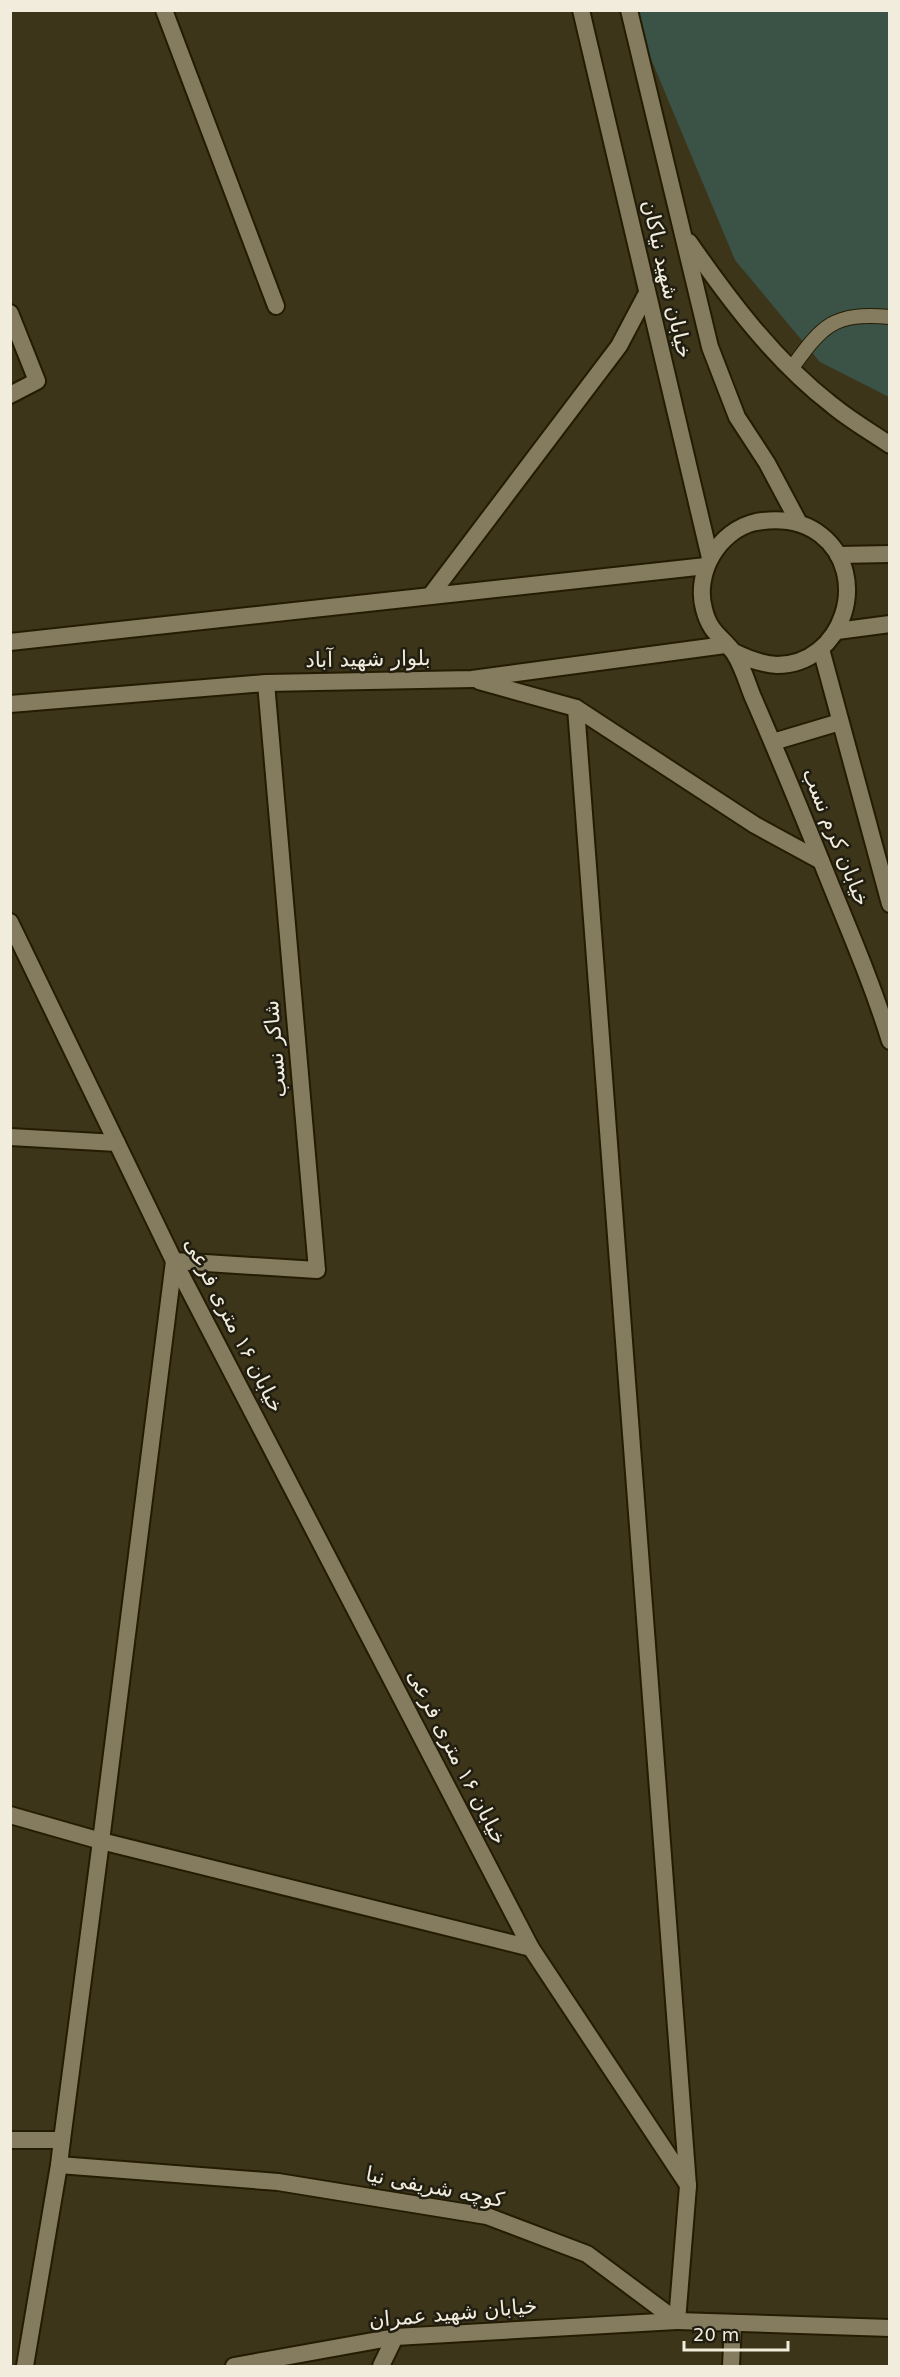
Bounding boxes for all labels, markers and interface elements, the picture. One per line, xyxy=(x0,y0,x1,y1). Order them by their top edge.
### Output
street label: خیابان شهید نیاکان xyxy=(637,197,697,361)
street label: بلوار شهید آباد xyxy=(305,645,431,672)
street label: خیابان کرم نسب xyxy=(797,765,875,909)
street label: شاکر نسب xyxy=(259,999,291,1099)
street label: خیابان ۱۶ متری فرعی xyxy=(179,1233,289,1417)
street label: خیابان ۱۶ متری فرعی xyxy=(402,1665,512,1849)
street label: کوچه شریفی نیا xyxy=(364,2162,506,2212)
street label: خیابان شهید عمران xyxy=(368,2294,538,2332)
scale bar xyxy=(684,2314,788,2352)
text: 20 m xyxy=(693,2324,739,2345)

